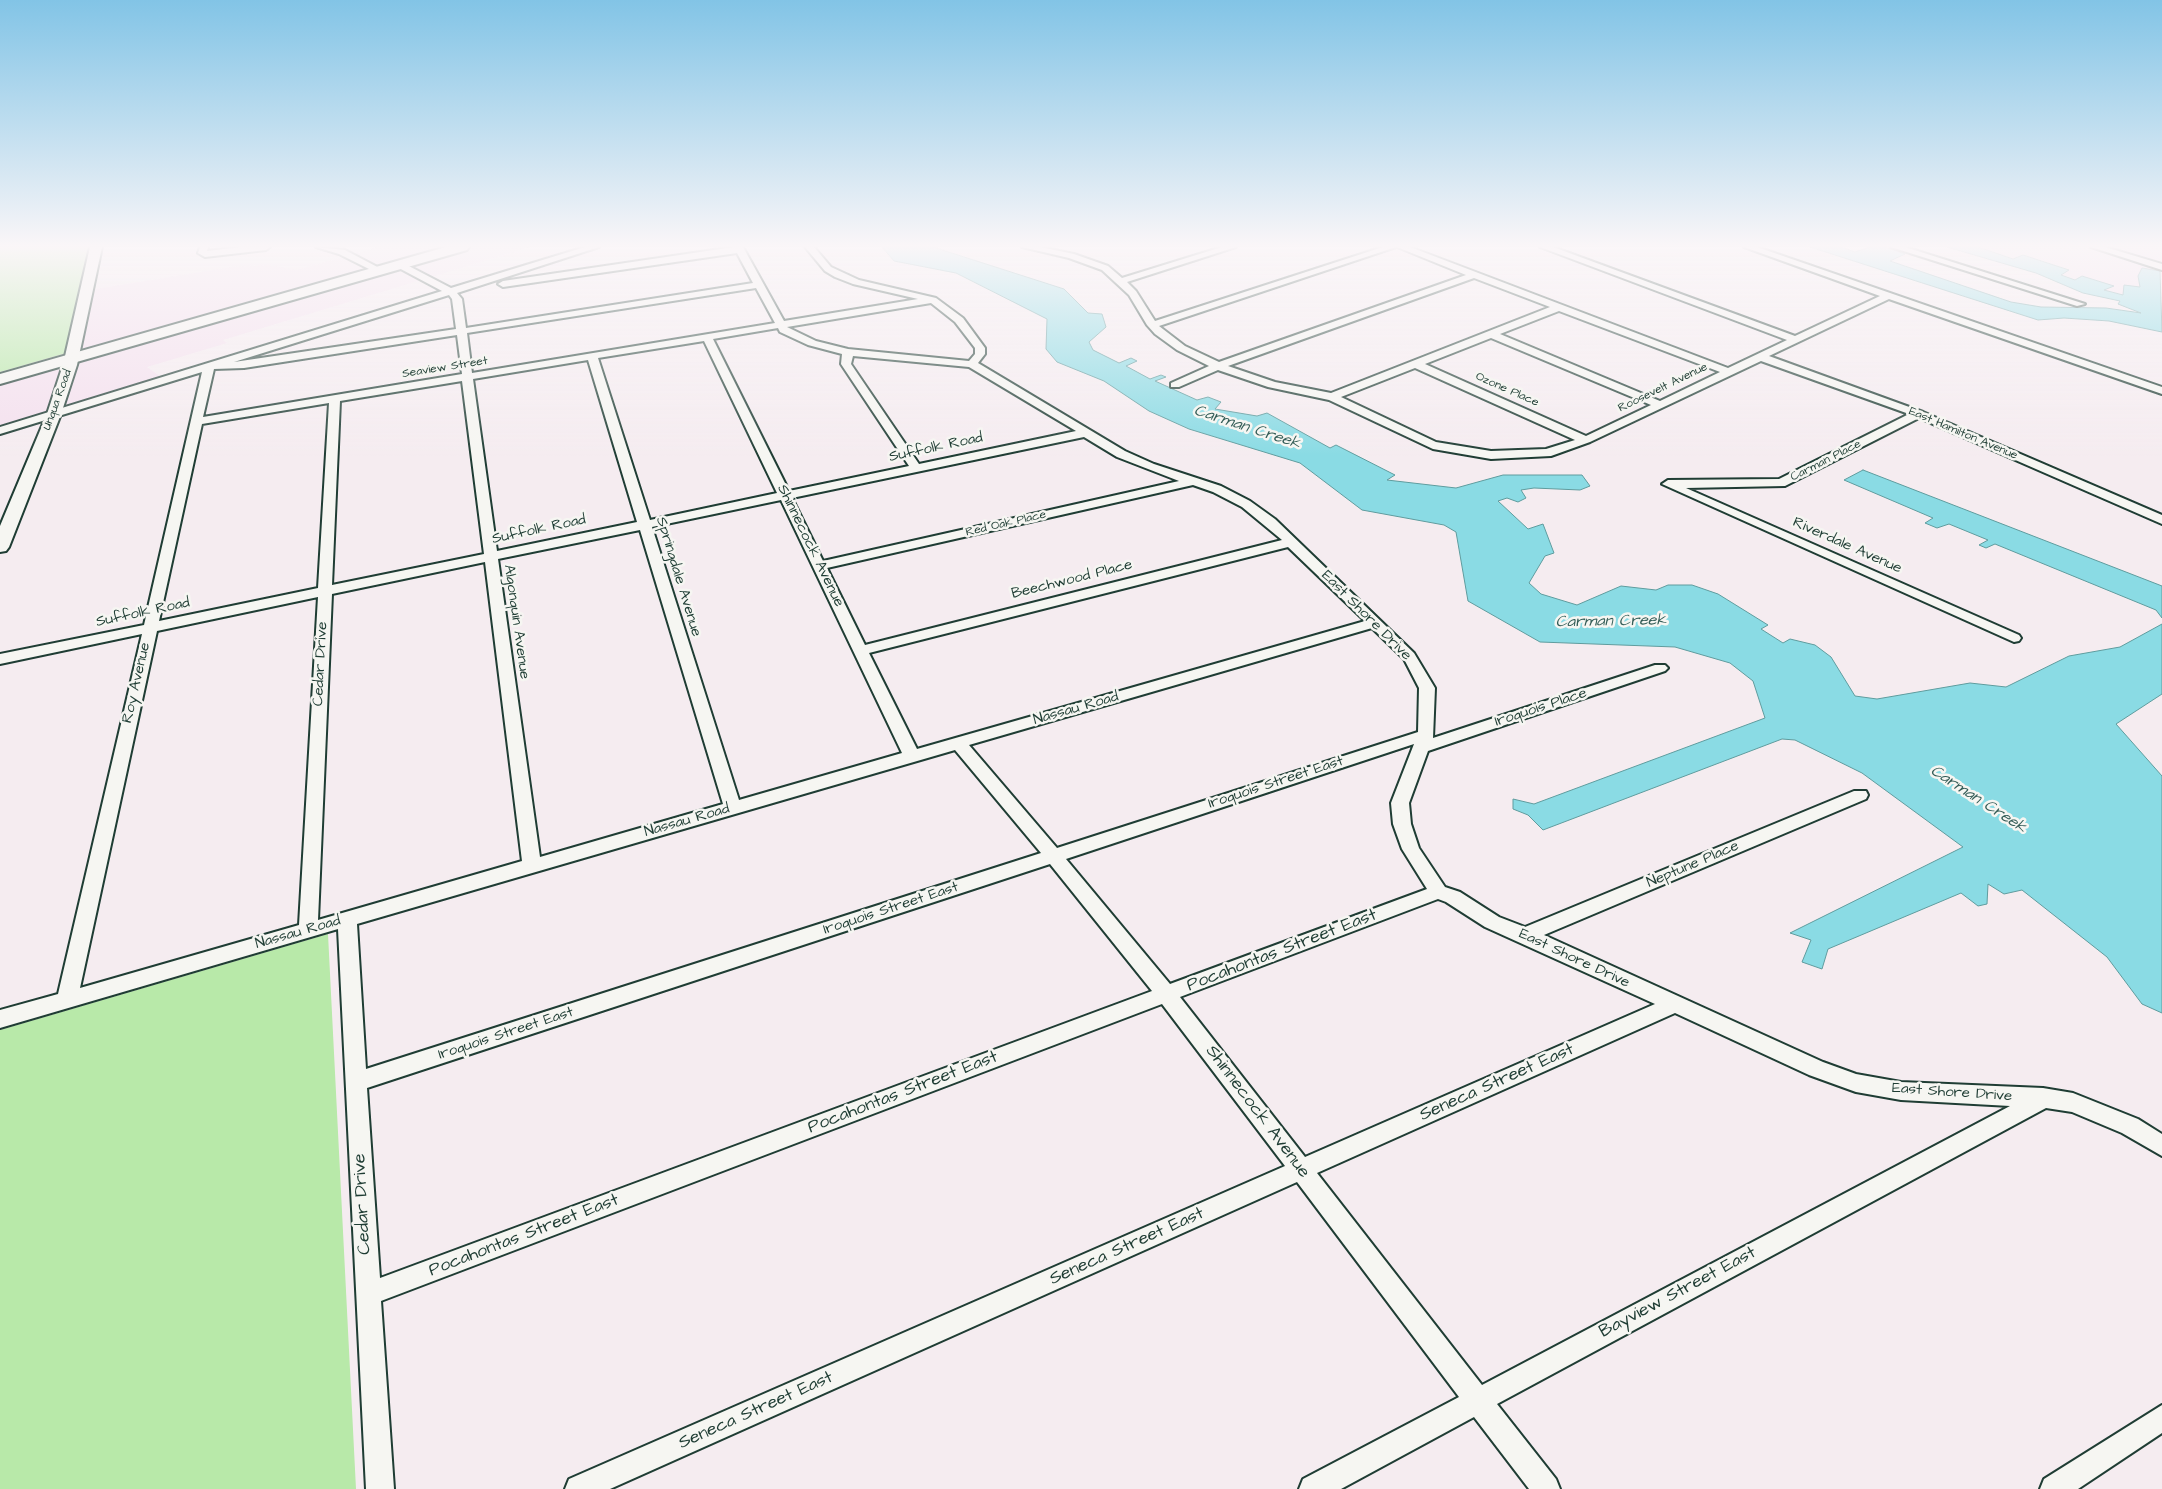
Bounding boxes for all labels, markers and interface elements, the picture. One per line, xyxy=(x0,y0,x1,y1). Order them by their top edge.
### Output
street label: Seaview Street xyxy=(401,354,489,382)
street label: Roosevelt Avenue xyxy=(1616,360,1710,416)
street label: Unqua Road xyxy=(40,368,76,432)
street label: Ozone Place xyxy=(1473,370,1541,410)
water label: Carman Creek xyxy=(1191,402,1303,454)
street label: East Hamilton Avenue xyxy=(1906,405,2020,463)
street label: Suffolk Road xyxy=(887,429,985,467)
street label: Carman Place xyxy=(1788,437,1864,485)
street label: Shinnecock Avenue xyxy=(773,482,847,610)
street label: Red Oak Place xyxy=(964,508,1048,540)
street label: Suffolk Road xyxy=(490,511,588,549)
street label: Riverdale Avenue xyxy=(1790,514,1904,578)
street label: Springdale Avenue xyxy=(651,515,705,639)
street label: Beechwood Place xyxy=(1010,556,1134,604)
street label: Algonquin Avenue xyxy=(499,564,533,680)
street label: East Shore Drive xyxy=(1317,567,1415,665)
street label: Suffolk Road xyxy=(94,594,192,632)
water label: Carman Creek xyxy=(1556,611,1666,633)
street label: Cedar Drive xyxy=(310,621,332,707)
street label: Roy Avenue xyxy=(119,641,155,725)
street label: Iroquois Place xyxy=(1493,685,1589,731)
street label: Nassau Road xyxy=(1031,688,1121,730)
street label: Iroquois Street East xyxy=(1206,753,1346,813)
water label: Carman Creek xyxy=(1926,762,2030,838)
street label: Nassau Road xyxy=(642,800,732,842)
street label: Neptune Place xyxy=(1644,838,1742,892)
street label: Iroquois Street East xyxy=(821,879,961,939)
street label: Pocahontas Street East xyxy=(1184,905,1380,997)
street label: Nassau Road xyxy=(253,912,343,954)
street label: East Shore Drive xyxy=(1516,925,1632,993)
street label: Iroquois Street East xyxy=(436,1004,576,1064)
street label: Seneca Street East xyxy=(1416,1039,1578,1127)
street label: Shinnecock Avenue xyxy=(1200,1041,1314,1183)
street label: Pocahontas Street East xyxy=(805,1047,1001,1139)
street label: East Shore Drive xyxy=(1891,1080,2013,1106)
street label: Cedar Drive xyxy=(350,1153,376,1255)
street label: Pocahontas Street East xyxy=(426,1190,622,1282)
street label: Seneca Street East xyxy=(1046,1203,1208,1291)
street label: Bayview Street East xyxy=(1596,1243,1760,1343)
street label: Seneca Street East xyxy=(675,1367,837,1455)

